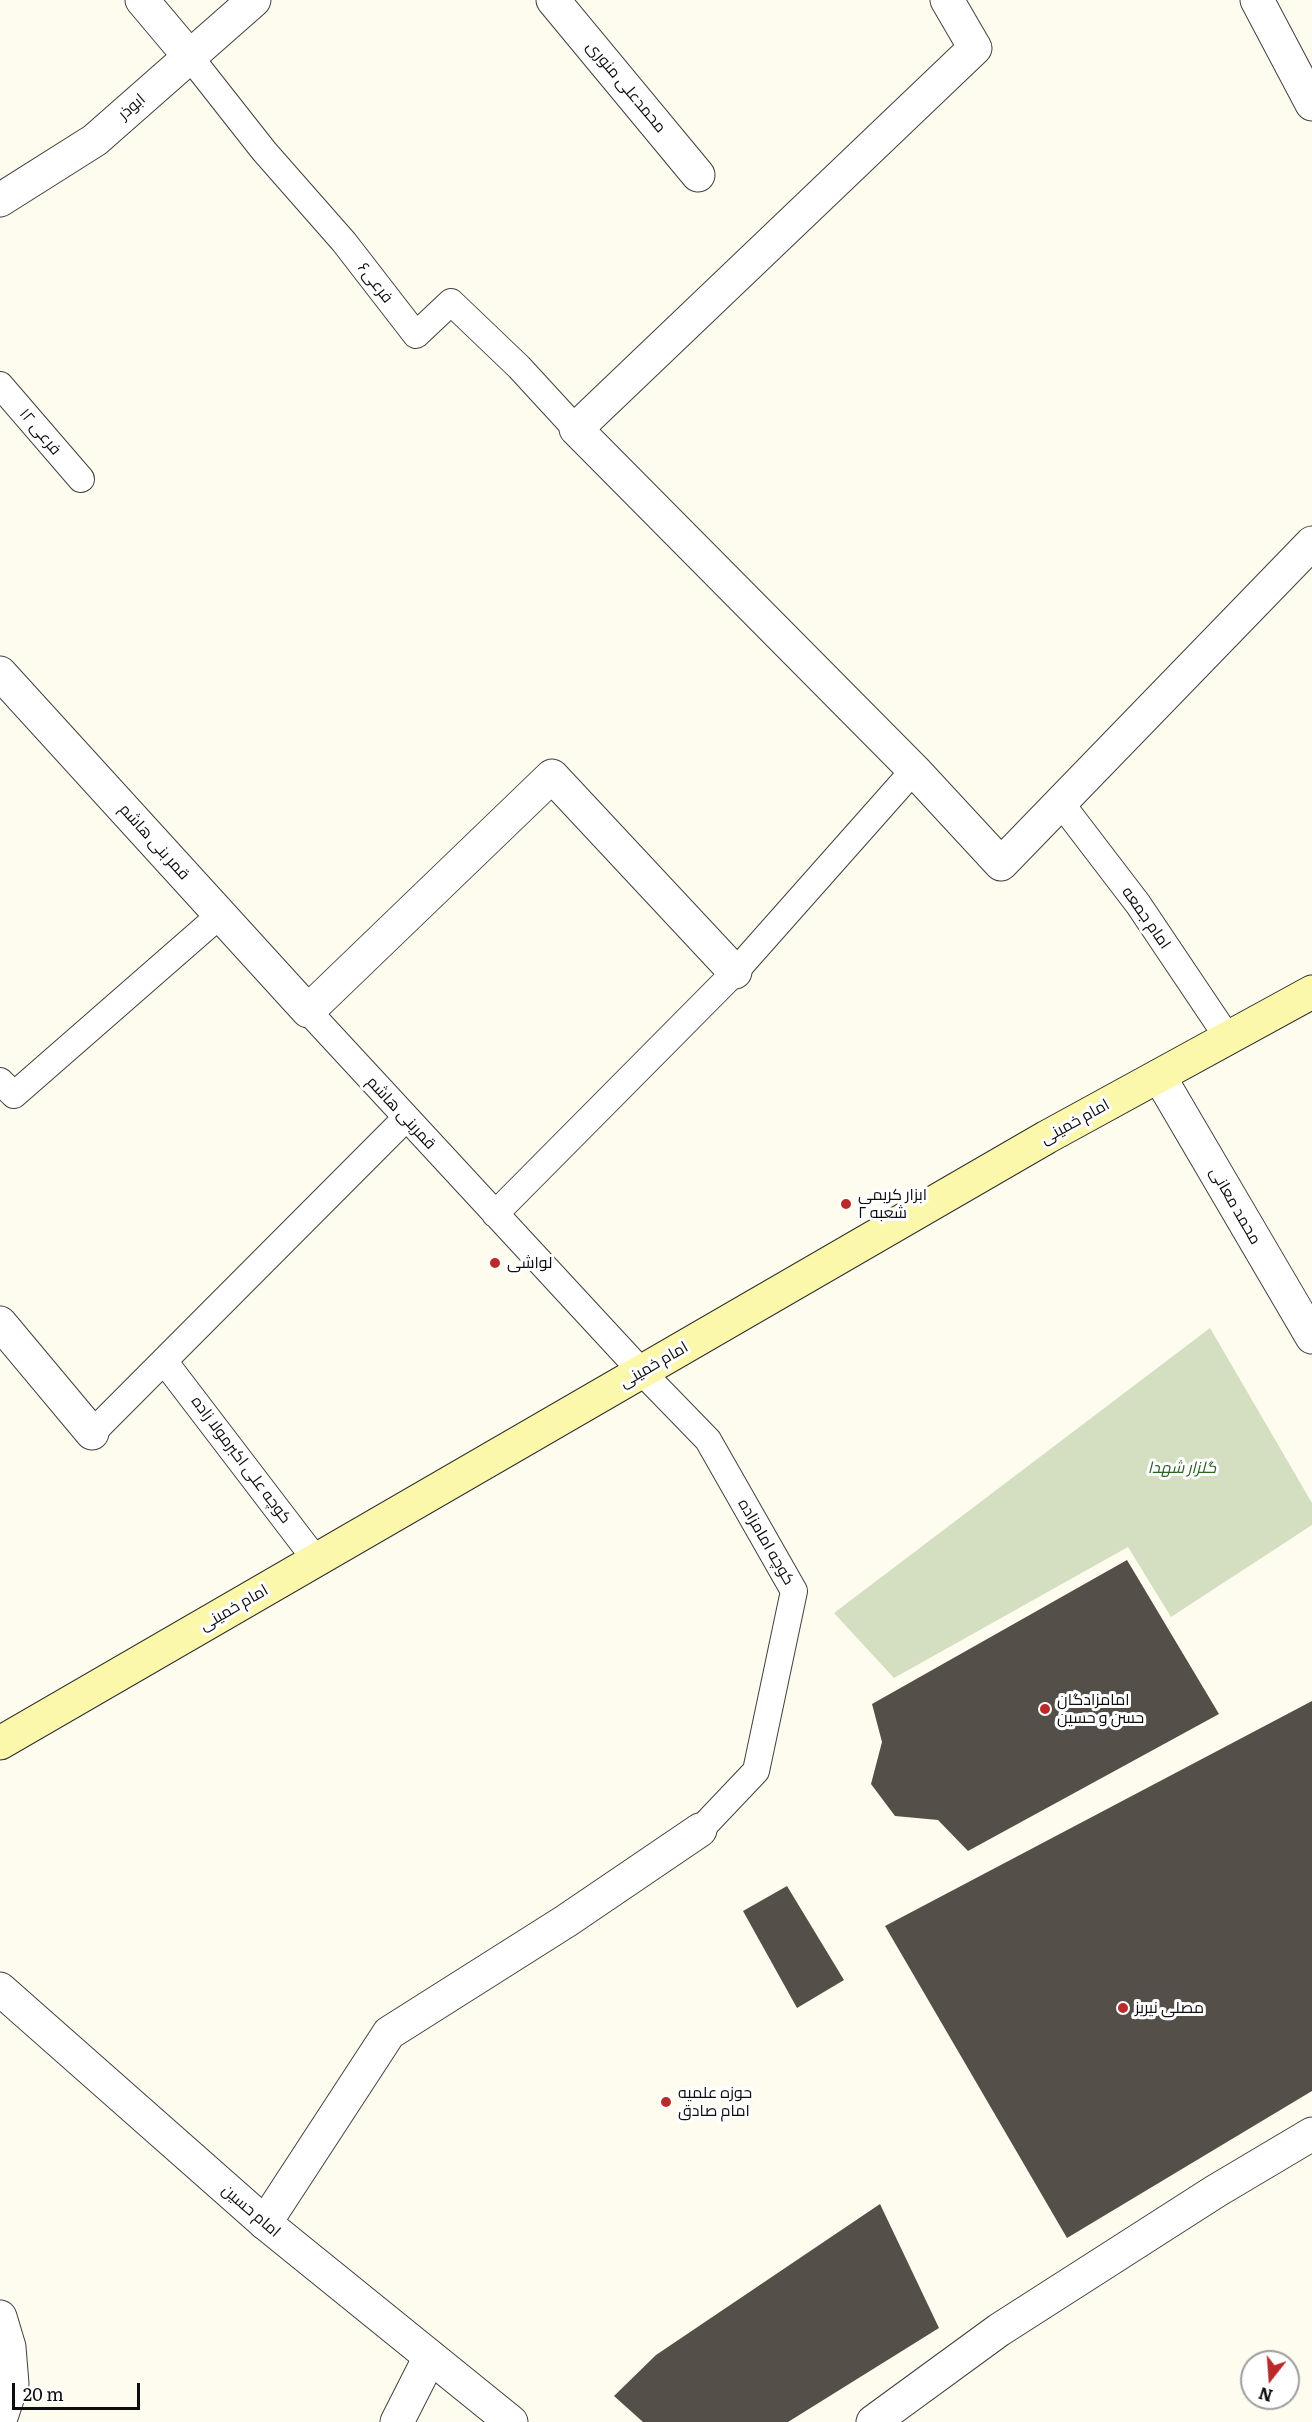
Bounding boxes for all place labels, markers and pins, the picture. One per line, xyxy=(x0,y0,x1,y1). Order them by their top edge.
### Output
place label: ابزار کریمی شعبه ۲ xyxy=(858,1185,927,1223)
marker: ابزار کریمی شعبه ۲ xyxy=(839,1197,853,1211)
place label: لواشی xyxy=(507,1253,552,1273)
marker: لواشی xyxy=(488,1256,502,1270)
place label: امامزادگان حسن و حسین xyxy=(1057,1690,1144,1728)
marker: امامزادگان حسن و حسین xyxy=(1038,1702,1052,1716)
place label: مصلی نیریز xyxy=(1135,1998,1204,2018)
marker: مصلی نیریز xyxy=(1116,2001,1130,2015)
place label: حوزه علمیه امام صادق xyxy=(678,2083,752,2121)
marker: حوزه علمیه امام صادق xyxy=(659,2095,673,2109)

